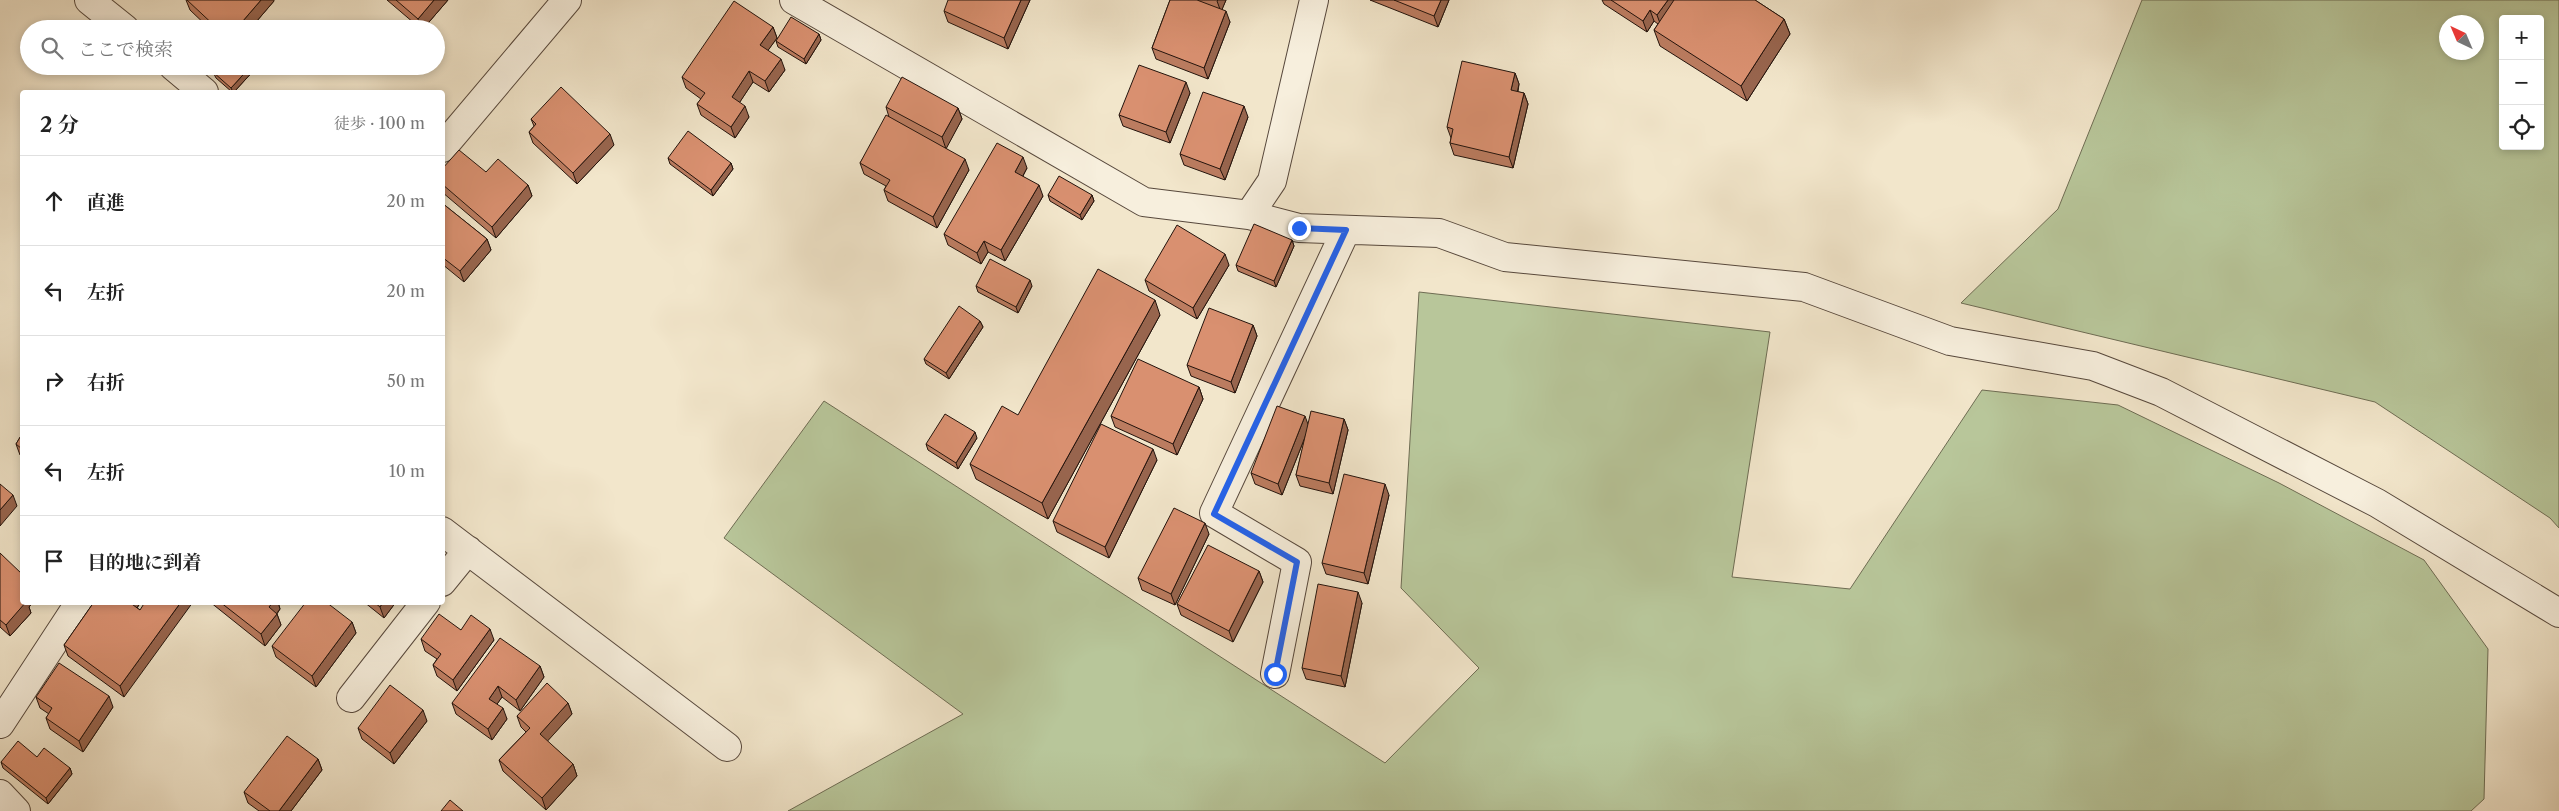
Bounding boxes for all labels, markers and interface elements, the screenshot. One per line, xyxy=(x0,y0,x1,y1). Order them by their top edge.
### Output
north arrow xyxy=(2439,15,2484,60)
map controls xyxy=(2499,15,2544,150)
button: + xyxy=(2499,15,2544,60)
search box xyxy=(20,20,445,75)
icon: search xyxy=(38,34,66,62)
text: ここで検索 xyxy=(78,38,173,61)
button: − xyxy=(2499,60,2544,105)
button: locate xyxy=(2499,105,2544,150)
text: 2 分 xyxy=(40,112,79,137)
text: 徒歩 · 100 m xyxy=(334,113,425,133)
icon: ahead xyxy=(40,187,68,215)
text: 直進 xyxy=(87,191,125,214)
text: 20 m xyxy=(386,191,425,211)
route end xyxy=(1288,217,1311,240)
icon: left xyxy=(40,277,68,305)
text: 左折 xyxy=(87,281,125,304)
text: 20 m xyxy=(386,281,425,301)
icon: right xyxy=(40,367,68,395)
text: 右折 xyxy=(87,371,125,394)
text: 50 m xyxy=(387,371,425,391)
icon: left xyxy=(40,457,68,485)
text: 左折 xyxy=(87,461,125,484)
text: 10 m xyxy=(389,461,425,481)
icon: arrive xyxy=(40,547,68,575)
text: 目的地に到着 xyxy=(87,551,201,574)
route start xyxy=(1264,663,1287,686)

